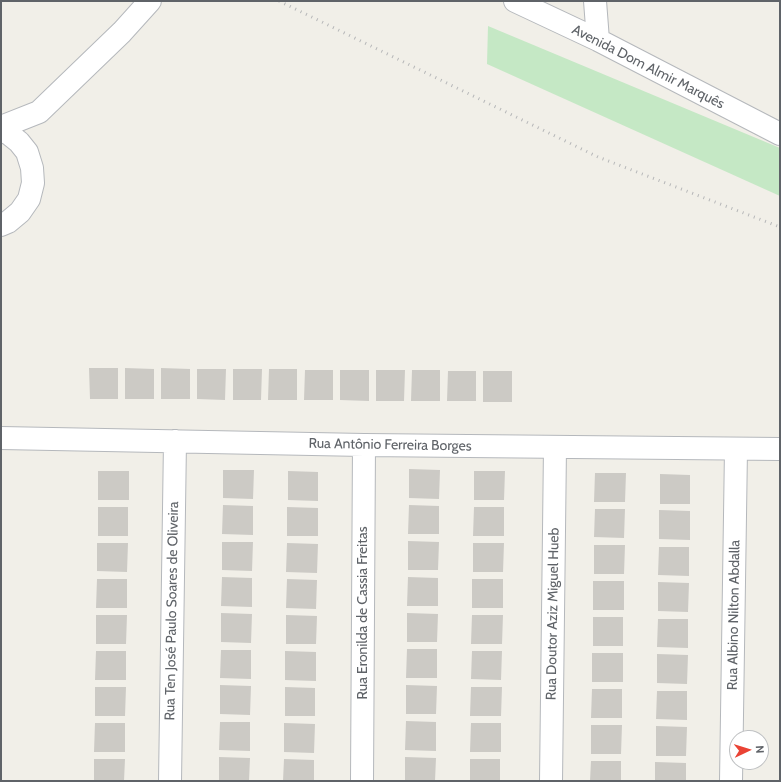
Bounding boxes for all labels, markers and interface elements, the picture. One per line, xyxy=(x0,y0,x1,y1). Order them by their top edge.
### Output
street label: Avenida Dom Almir Marquês xyxy=(569,21,727,113)
street label: Rua Antônio Ferreira Borges xyxy=(308,435,472,455)
street label: Rua Ten José Paulo Soares de Oliveira xyxy=(162,501,182,721)
street label: Rua Eronilda de Cassia Freitas xyxy=(355,527,371,699)
street label: Rua Doutor Aziz Miguel Hueb xyxy=(543,528,563,700)
street label: Rua Albino Nilton Abdalla xyxy=(724,540,744,690)
north arrow xyxy=(729,730,769,770)
text: N xyxy=(753,745,767,754)

